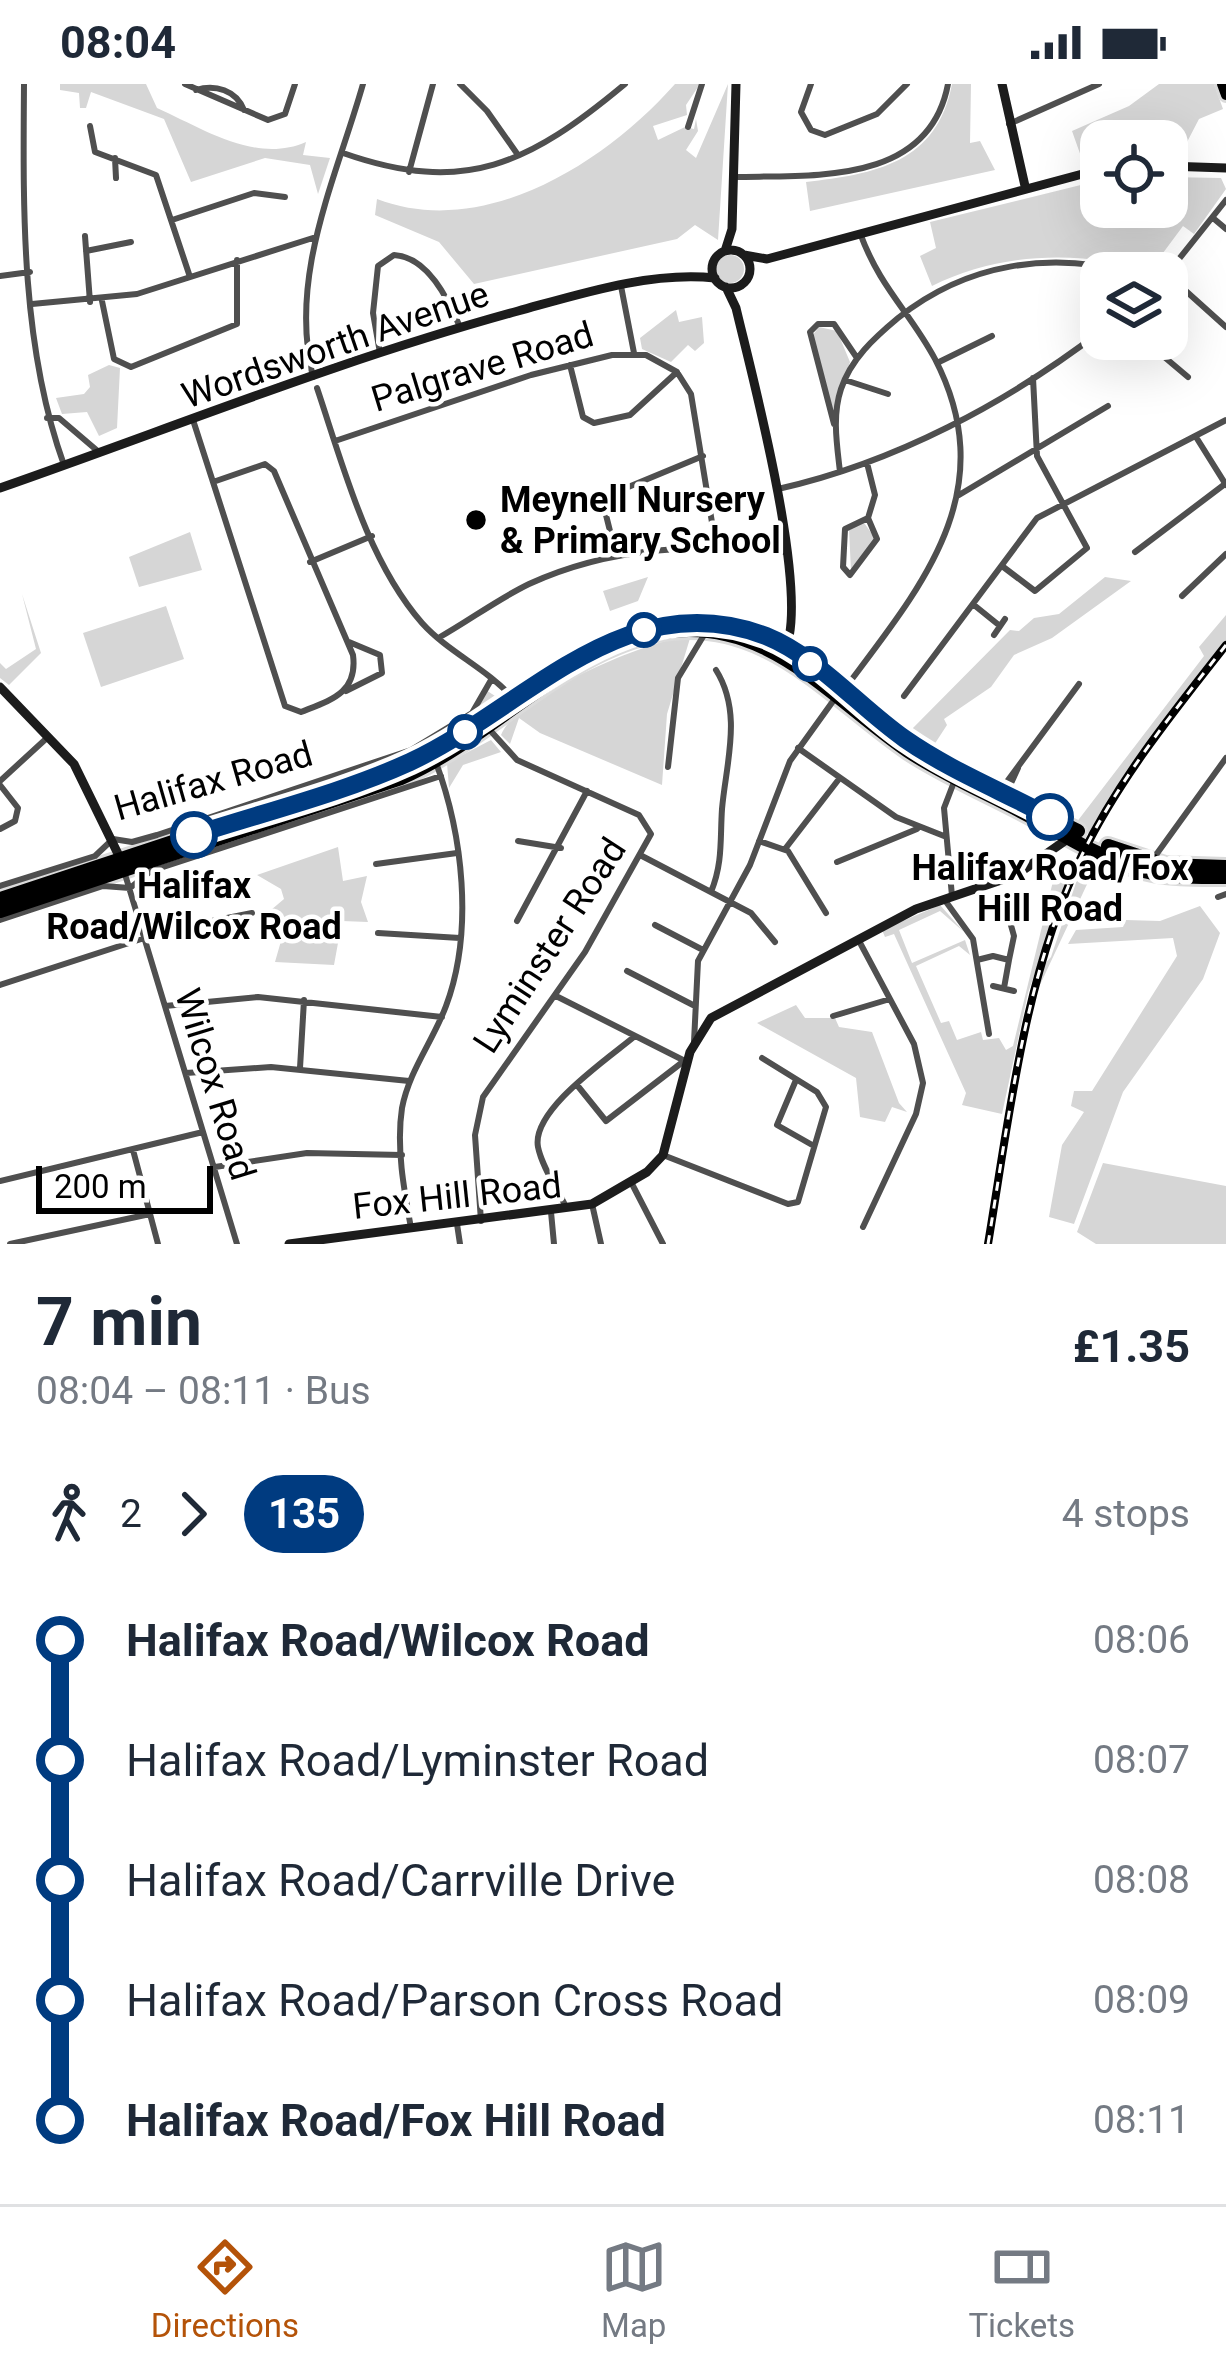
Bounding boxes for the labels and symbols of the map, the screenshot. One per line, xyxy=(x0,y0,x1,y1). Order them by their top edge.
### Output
street label: Wordsworth Avenue xyxy=(176,273,494,417)
street label: Palgrave Road xyxy=(366,313,598,421)
place label: Meynell Nursery & Primary School xyxy=(500,479,781,562)
marker: Meynell Nursery & Primary School xyxy=(463,507,489,533)
unlabelled marker xyxy=(628,614,660,646)
unlabelled marker xyxy=(794,648,826,680)
unlabelled marker xyxy=(449,716,481,748)
street label: Halifax Road xyxy=(109,733,317,829)
marker: Halifax Road/Fox Hill Road xyxy=(1028,795,1072,839)
marker: Halifax Road/Wilcox Road xyxy=(172,813,216,857)
street label: Lyminster Road xyxy=(465,830,635,1061)
place label: Halifax Road/Fox Hill Road xyxy=(911,847,1189,930)
place label: Halifax Road/Wilcox Road xyxy=(46,865,342,948)
street label: Wilcox Road xyxy=(166,984,264,1185)
scale bar xyxy=(36,1160,213,1213)
street label: Fox Hill Road xyxy=(351,1164,564,1228)

